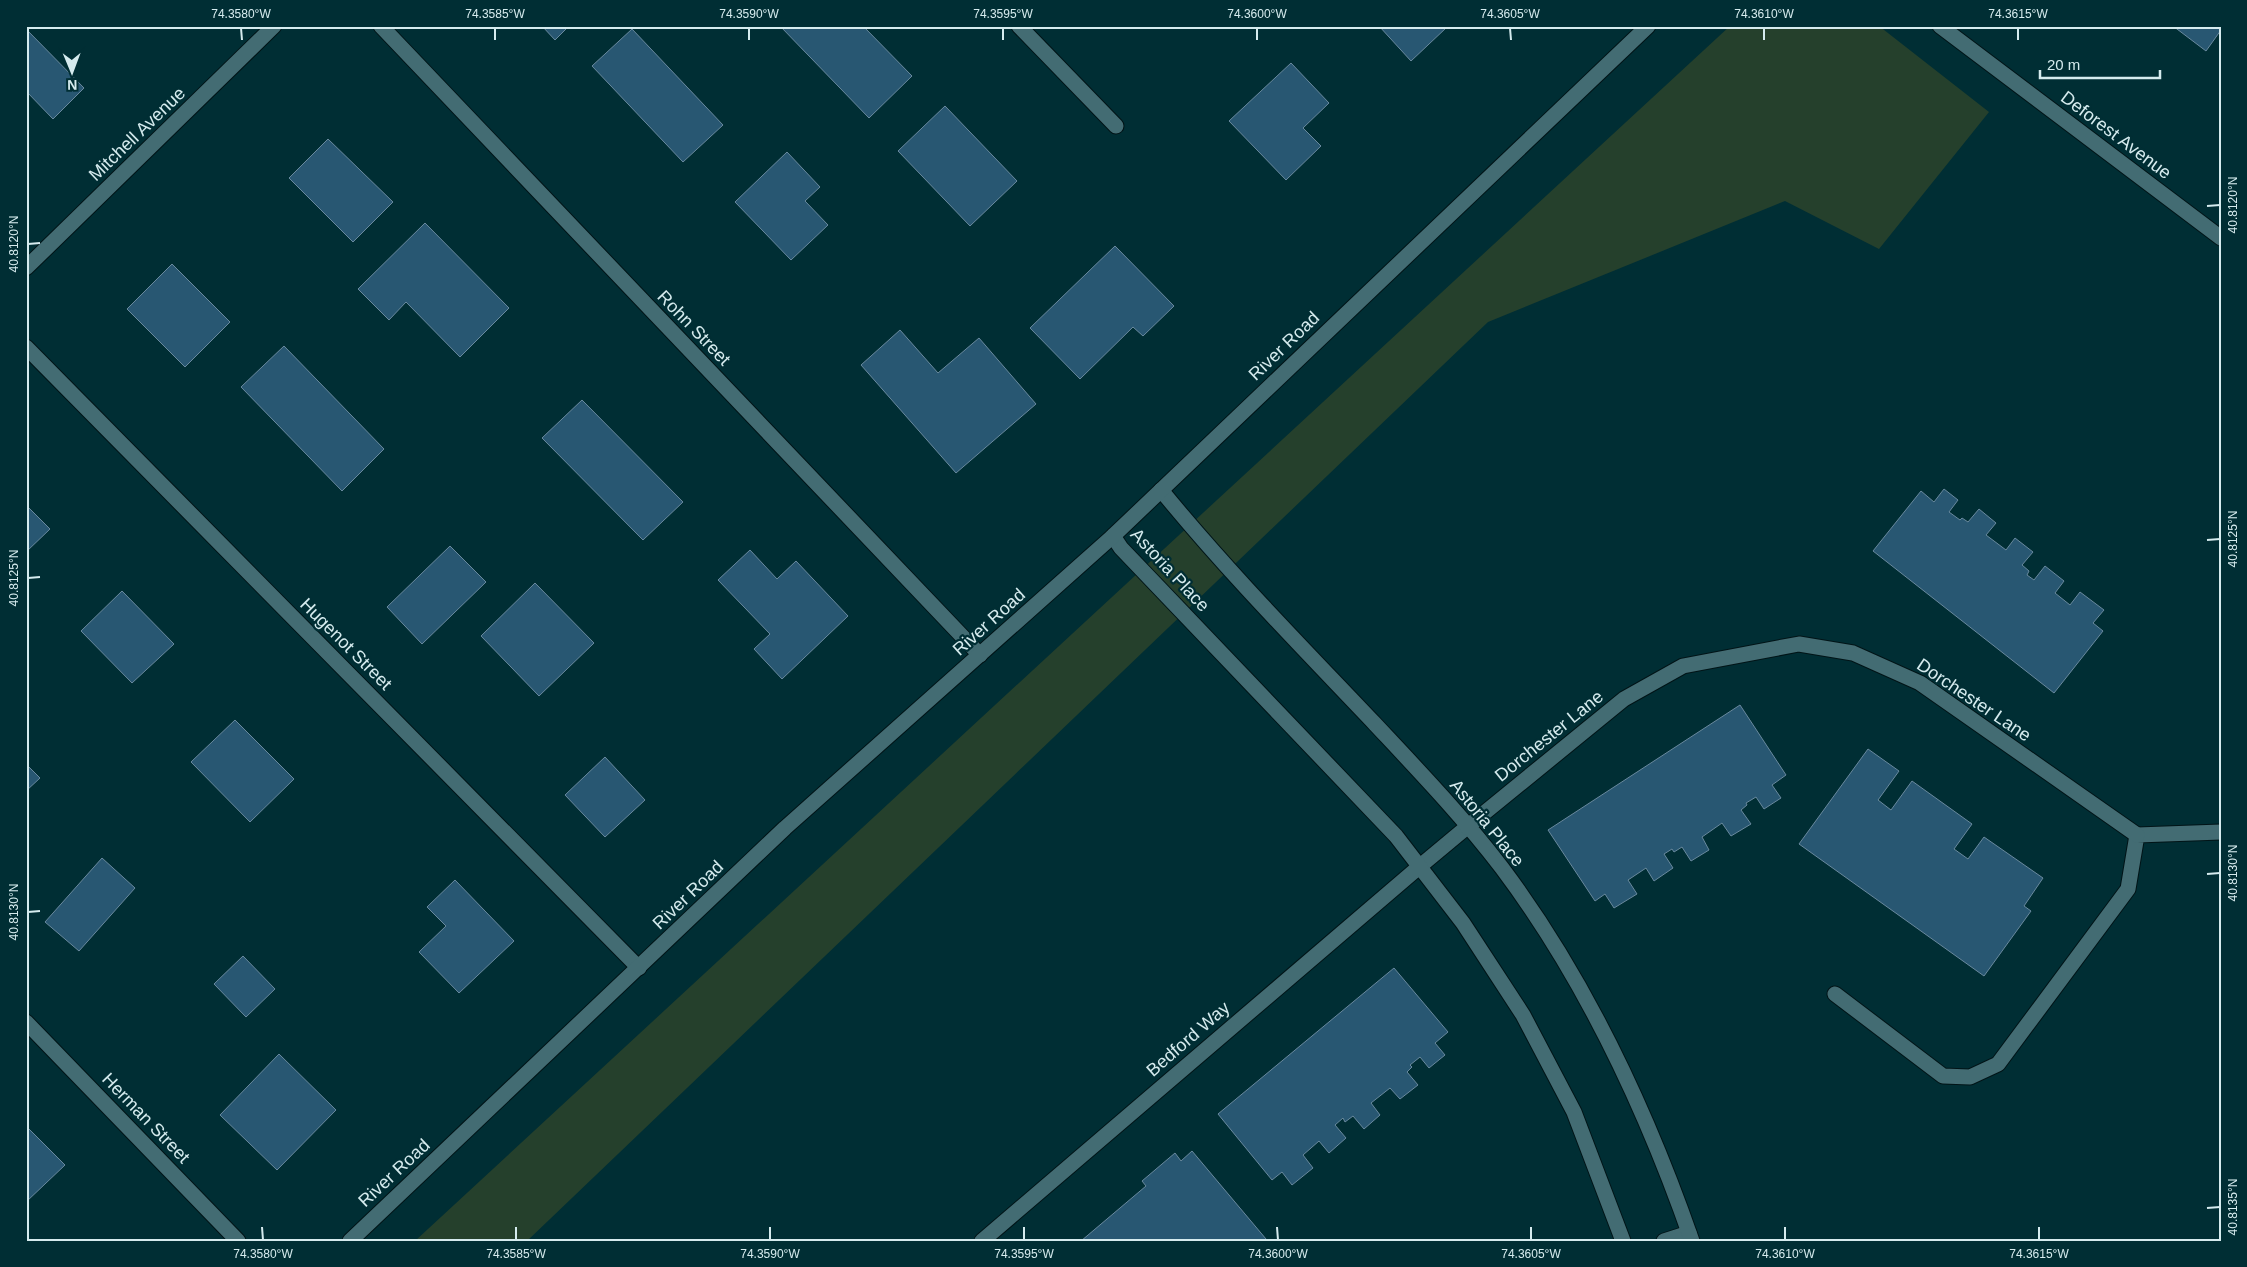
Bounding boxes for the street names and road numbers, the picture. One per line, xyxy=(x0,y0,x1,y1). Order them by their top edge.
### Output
street label: Mitchell Avenue xyxy=(85,83,189,185)
street label: Deforest Avenue xyxy=(2057,87,2175,183)
street label: Rohn Street xyxy=(653,287,735,369)
street label: River Road xyxy=(1245,308,1323,384)
street label: Astoria Place xyxy=(1127,524,1213,616)
street label: River Road xyxy=(949,584,1029,660)
street label: Hugenot Street xyxy=(296,594,396,694)
street label: Dorchester Lane xyxy=(1913,655,2035,745)
street label: Dorchester Lane xyxy=(1491,686,1607,786)
street label: Astoria Place xyxy=(1446,775,1528,871)
street label: River Road xyxy=(649,857,727,933)
street label: Bedford Way xyxy=(1142,998,1234,1080)
street label: Herman Street xyxy=(98,1069,194,1167)
street label: River Road xyxy=(354,1135,434,1211)

